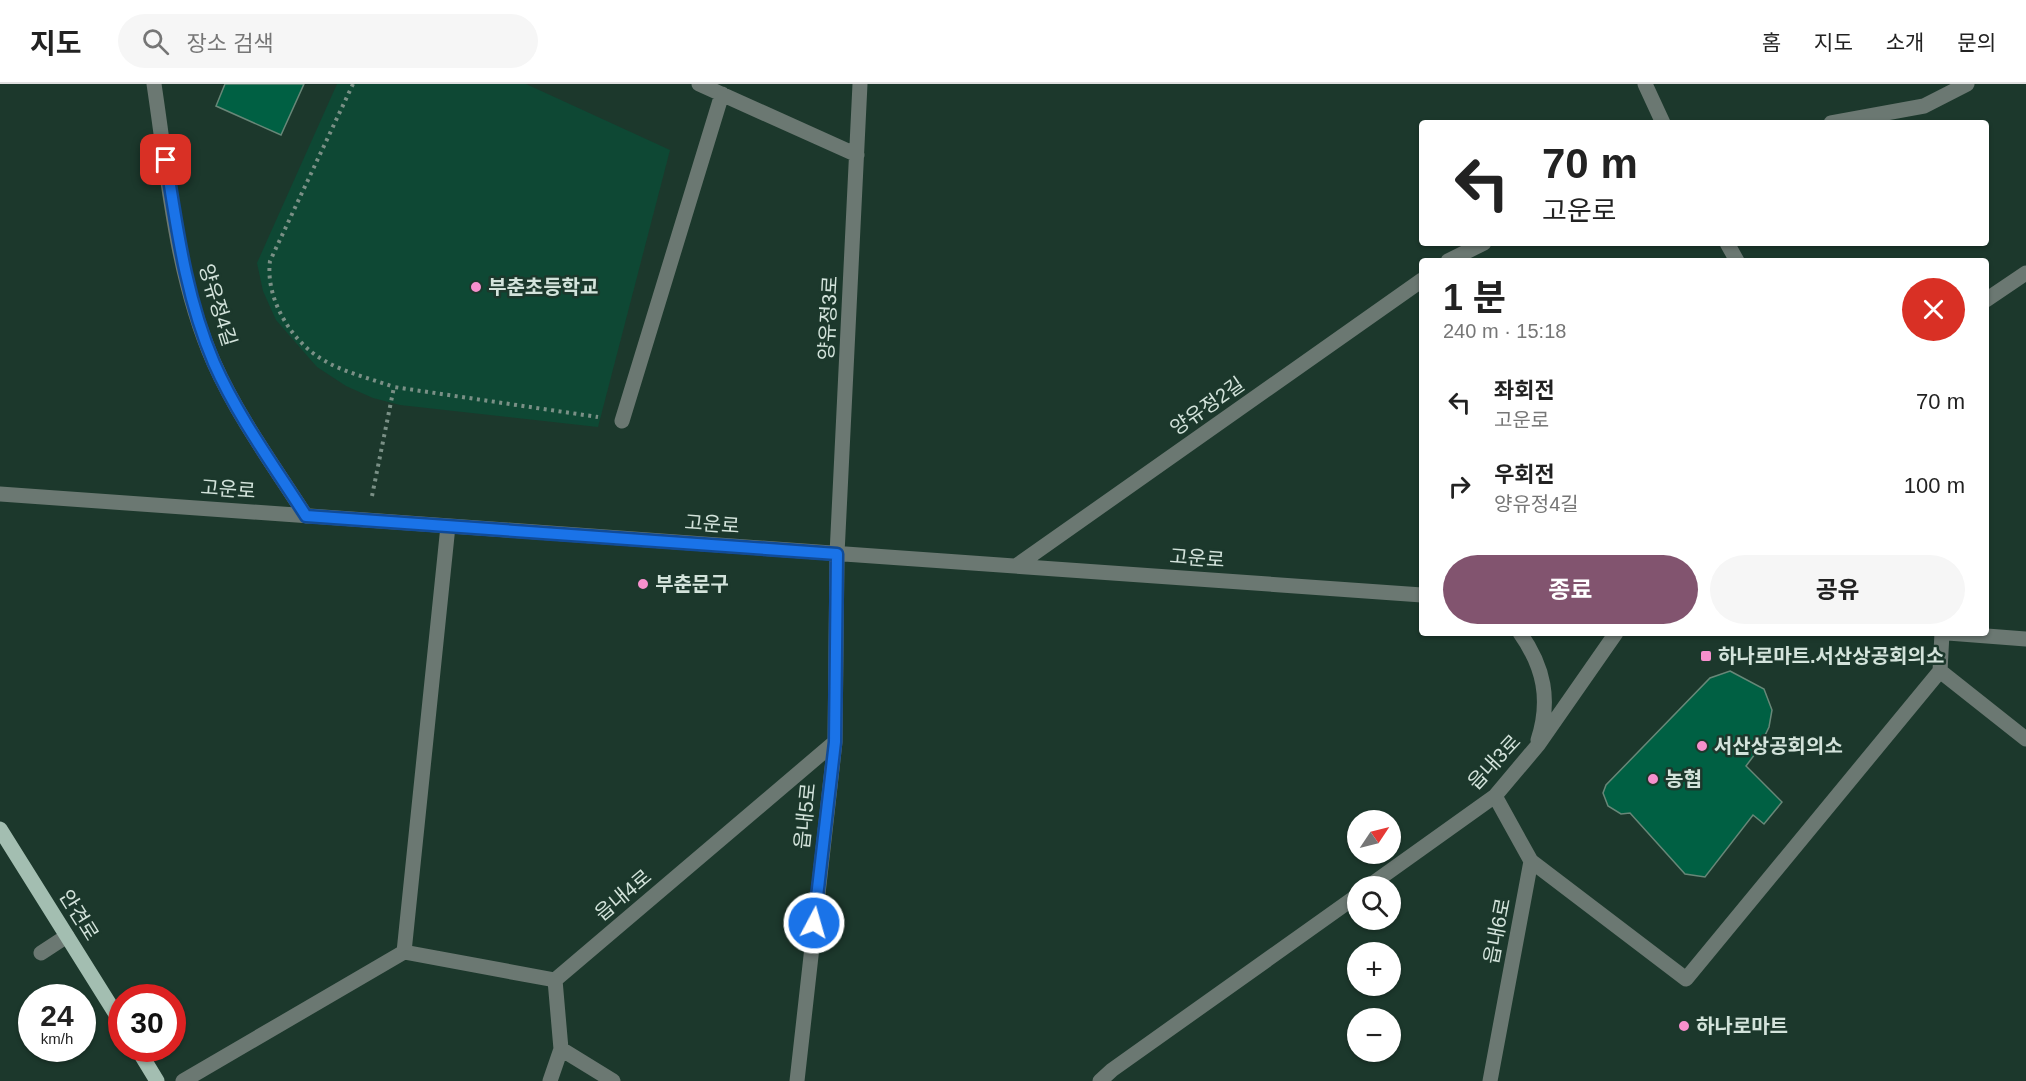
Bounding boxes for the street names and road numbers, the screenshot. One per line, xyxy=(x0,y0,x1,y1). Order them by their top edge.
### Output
street label: 양유정4길 xyxy=(195,261,241,349)
street label: 양유정3로 xyxy=(815,275,841,361)
street label: 양유정2길 xyxy=(1166,373,1248,439)
street label: 고운로 xyxy=(200,476,256,502)
street label: 고운로 xyxy=(684,511,740,537)
street label: 고운로 xyxy=(1169,545,1225,571)
street label: 읍내3로 xyxy=(1463,730,1525,794)
street label: 읍내5로 xyxy=(791,782,819,850)
street label: 읍내4로 xyxy=(591,865,655,925)
street label: 안견로 xyxy=(55,886,103,944)
street label: 읍내6로 xyxy=(1480,896,1514,966)

